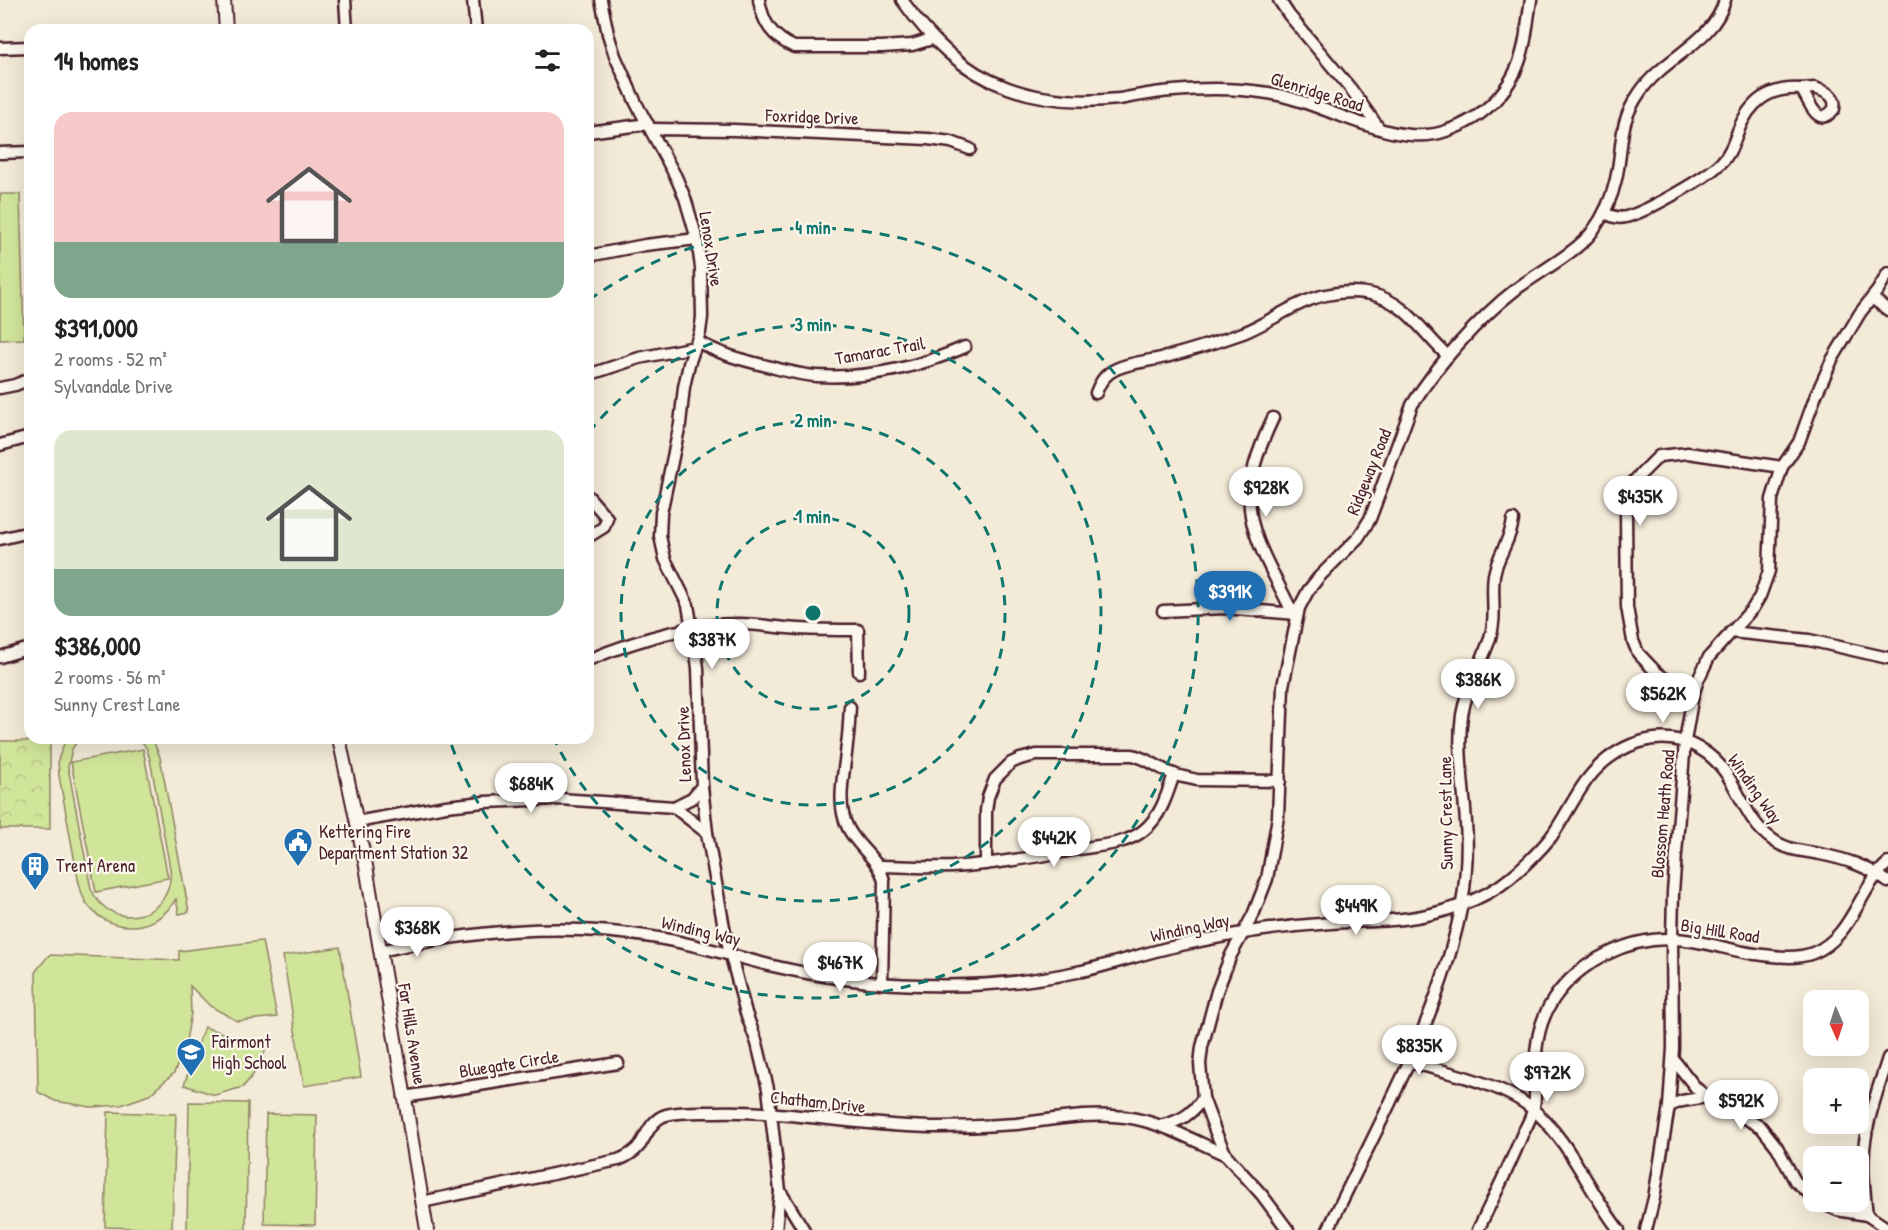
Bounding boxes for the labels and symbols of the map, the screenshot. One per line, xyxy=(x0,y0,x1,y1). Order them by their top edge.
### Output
street label: Glenridge Road xyxy=(1268,66,1366,117)
street label: Foxridge Drive xyxy=(764,102,859,131)
street label: Lenox Drive xyxy=(693,210,730,288)
text: 4 min xyxy=(795,215,831,240)
text: 3 min xyxy=(795,312,831,337)
street label: Tamarac Trail xyxy=(833,330,927,371)
text: 2 min xyxy=(795,408,831,433)
street label: Ridgeway Road xyxy=(1340,425,1397,519)
pin: $928K xyxy=(1224,467,1308,518)
pin: $435K xyxy=(1598,476,1682,527)
text: 1 min xyxy=(795,504,831,529)
pin: $391K xyxy=(1188,571,1272,622)
centre of rings xyxy=(803,603,823,623)
pin: $387K xyxy=(670,619,754,670)
pin: $386K xyxy=(1436,659,1520,710)
pin: $562K xyxy=(1621,673,1705,724)
street label: Lenox Drive xyxy=(670,706,697,782)
street label: Blossom Heath Road xyxy=(1644,749,1681,879)
street label: Winding Way xyxy=(1722,749,1789,829)
street label: Sunny Crest Lane xyxy=(1432,756,1459,870)
pin: $684K xyxy=(489,763,573,814)
pin: $442K xyxy=(1012,817,1096,868)
place label: Kettering Fire Department Station 32 xyxy=(319,819,469,865)
public building icon: Kettering Fire Department Station 32 xyxy=(282,826,314,868)
building icon: Trent Arena xyxy=(19,850,51,892)
place label: Trent Arena xyxy=(56,853,135,878)
pin: $449K xyxy=(1314,885,1398,936)
pin: $368K xyxy=(375,907,459,958)
street label: Winding Way xyxy=(1148,907,1232,948)
street label: Winding Way xyxy=(659,909,743,952)
street label: Big Hill Road xyxy=(1679,912,1761,949)
pin: $467K xyxy=(798,942,882,993)
street label: Far Hills Avenue xyxy=(392,981,433,1086)
north arrow xyxy=(1803,990,1869,1056)
pin: $835K xyxy=(1377,1025,1461,1076)
place label: Fairmont High School xyxy=(211,1029,286,1075)
school or university icon: Fairmont High School xyxy=(175,1036,207,1078)
street label: Bluegate Circle xyxy=(457,1043,561,1084)
pin: $972K xyxy=(1505,1052,1589,1103)
pin: $592K xyxy=(1699,1080,1783,1131)
street label: Chatham Drive xyxy=(769,1084,867,1119)

